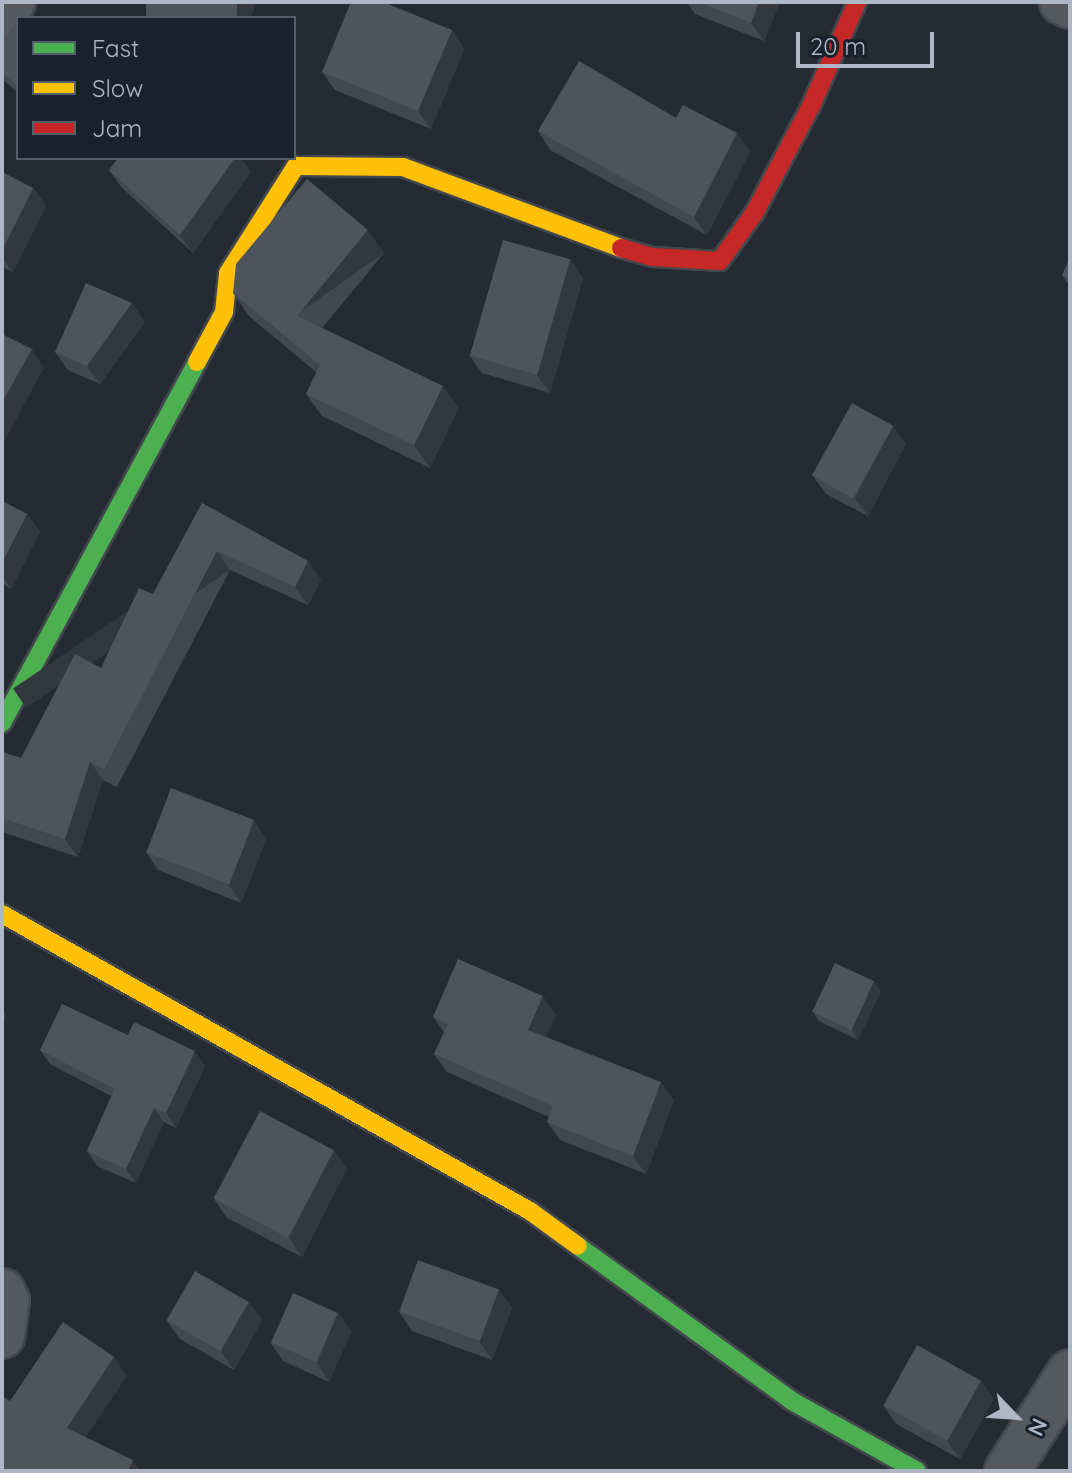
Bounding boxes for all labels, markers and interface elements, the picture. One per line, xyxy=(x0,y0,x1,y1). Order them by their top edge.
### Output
legend xyxy=(16,16,296,160)
scale bar xyxy=(800,16,938,66)
text: 20 m xyxy=(810,31,866,61)
text: Fast xyxy=(92,33,139,63)
text: Slow xyxy=(92,73,143,103)
text: Jam xyxy=(92,113,142,143)
north arrow xyxy=(976,1377,1056,1457)
text: N xyxy=(1022,1414,1054,1440)

